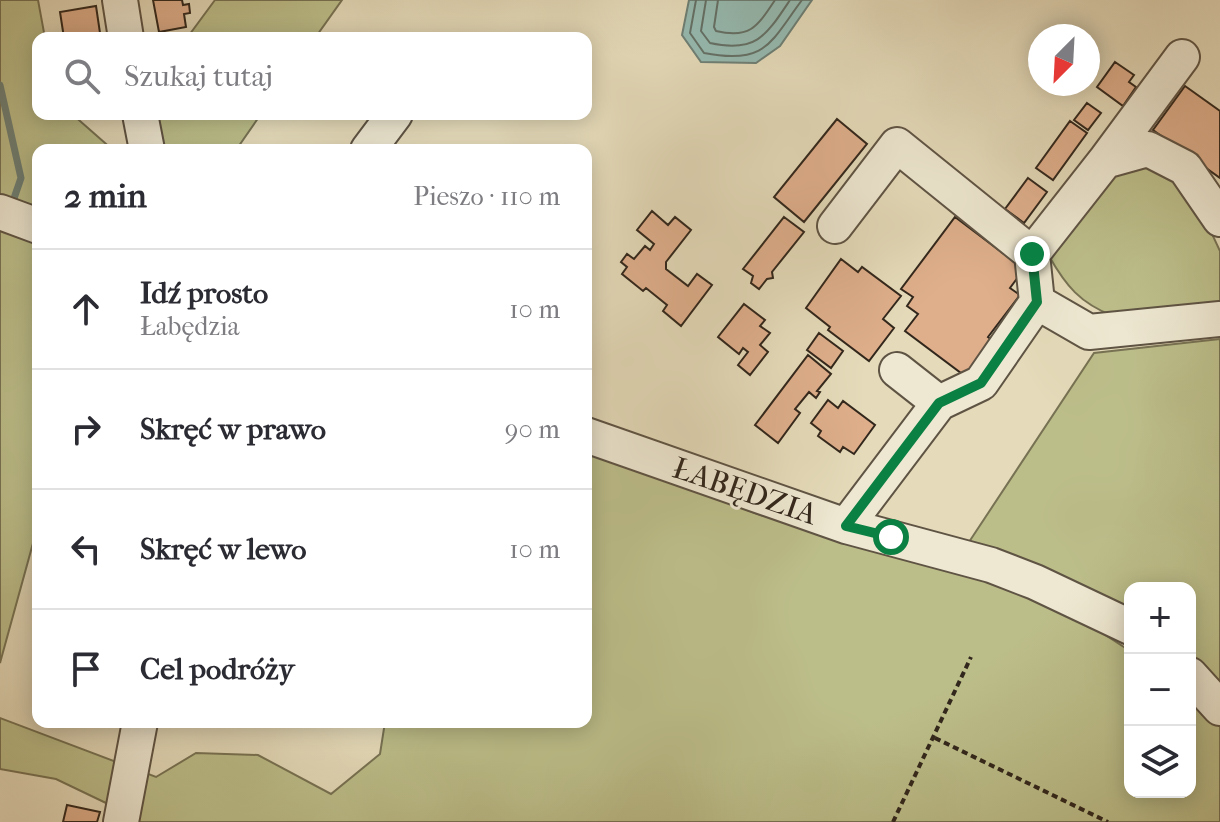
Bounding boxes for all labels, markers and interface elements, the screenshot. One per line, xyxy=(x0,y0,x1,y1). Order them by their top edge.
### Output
north arrow xyxy=(1028,24,1100,96)
search box xyxy=(32,32,592,120)
icon: search xyxy=(60,54,104,98)
text: Szukaj tutaj xyxy=(124,59,273,94)
text: 2 min xyxy=(64,176,147,216)
text: Pieszo · 110 m xyxy=(413,181,560,212)
route end xyxy=(1014,236,1050,272)
text: Idź prosto xyxy=(140,276,268,311)
icon: ahead xyxy=(64,287,108,331)
text: 10 m xyxy=(509,294,560,325)
text: Łabędzia xyxy=(140,311,240,342)
icon: right xyxy=(64,407,108,451)
text: Skręć w prawo xyxy=(140,412,326,447)
text: 90 m xyxy=(505,414,560,445)
street label: ŁABĘDZIA xyxy=(668,451,822,533)
route start xyxy=(873,519,909,555)
icon: left xyxy=(64,527,108,571)
text: Skręć w lewo xyxy=(140,532,307,567)
text: 10 m xyxy=(509,534,560,565)
map controls xyxy=(1124,582,1196,798)
button: + xyxy=(1124,582,1196,654)
icon: arrive xyxy=(64,647,108,691)
text: Cel podróży xyxy=(140,652,294,687)
button: − xyxy=(1124,654,1196,726)
button: layers xyxy=(1124,726,1196,798)

